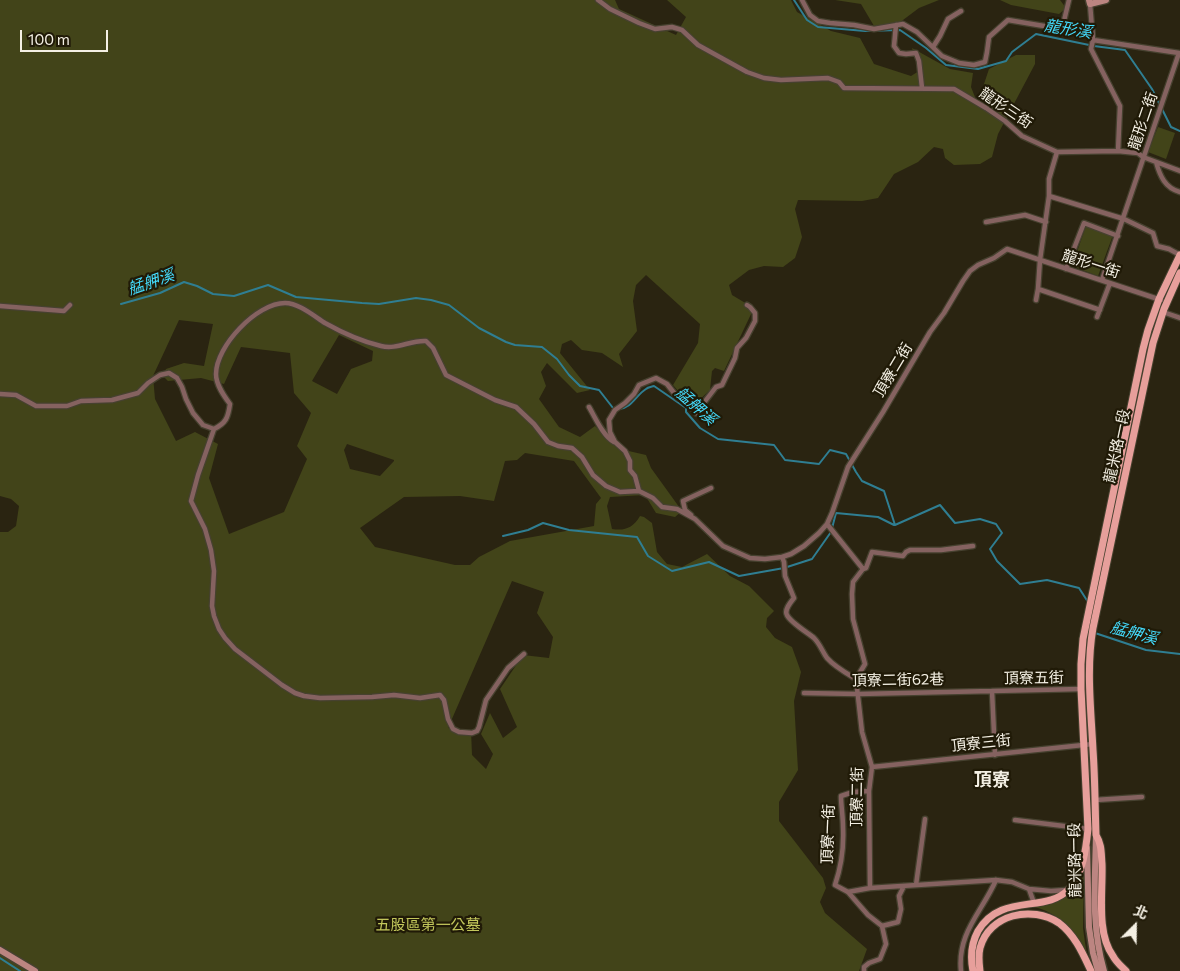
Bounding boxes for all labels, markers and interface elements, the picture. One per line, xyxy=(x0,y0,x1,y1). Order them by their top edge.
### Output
water label: 龍形溪 xyxy=(1043,16,1093,42)
scale bar xyxy=(22,20,110,52)
text: 100 m xyxy=(28,30,70,48)
street label: 龍形三街 xyxy=(976,84,1036,132)
street label: 龍形二街 xyxy=(1125,90,1161,152)
street label: 龍形一街 xyxy=(1060,246,1122,282)
water label: 艋舺溪 xyxy=(125,265,177,299)
street label: 頂寮二街 xyxy=(870,340,916,400)
water label: 艋舺溪 xyxy=(672,383,720,429)
street label: 龍米路一段 xyxy=(1100,407,1134,485)
water label: 艋舺溪 xyxy=(1108,618,1160,648)
street label: 頂寮五街 xyxy=(1004,668,1064,688)
street label: 頂寮二街62巷 xyxy=(852,670,944,690)
street label: 頂寮三街 xyxy=(950,731,1012,755)
street label: 頂寮二街 xyxy=(847,767,867,827)
district label: 頂寮 xyxy=(974,769,1010,791)
street label: 頂寮一街 xyxy=(818,804,838,864)
street label: 龍米路一段 xyxy=(1065,822,1085,898)
north arrow xyxy=(1110,901,1160,951)
text: 北 xyxy=(1131,901,1151,922)
park label: 五股區第一公墓 xyxy=(376,916,480,934)

